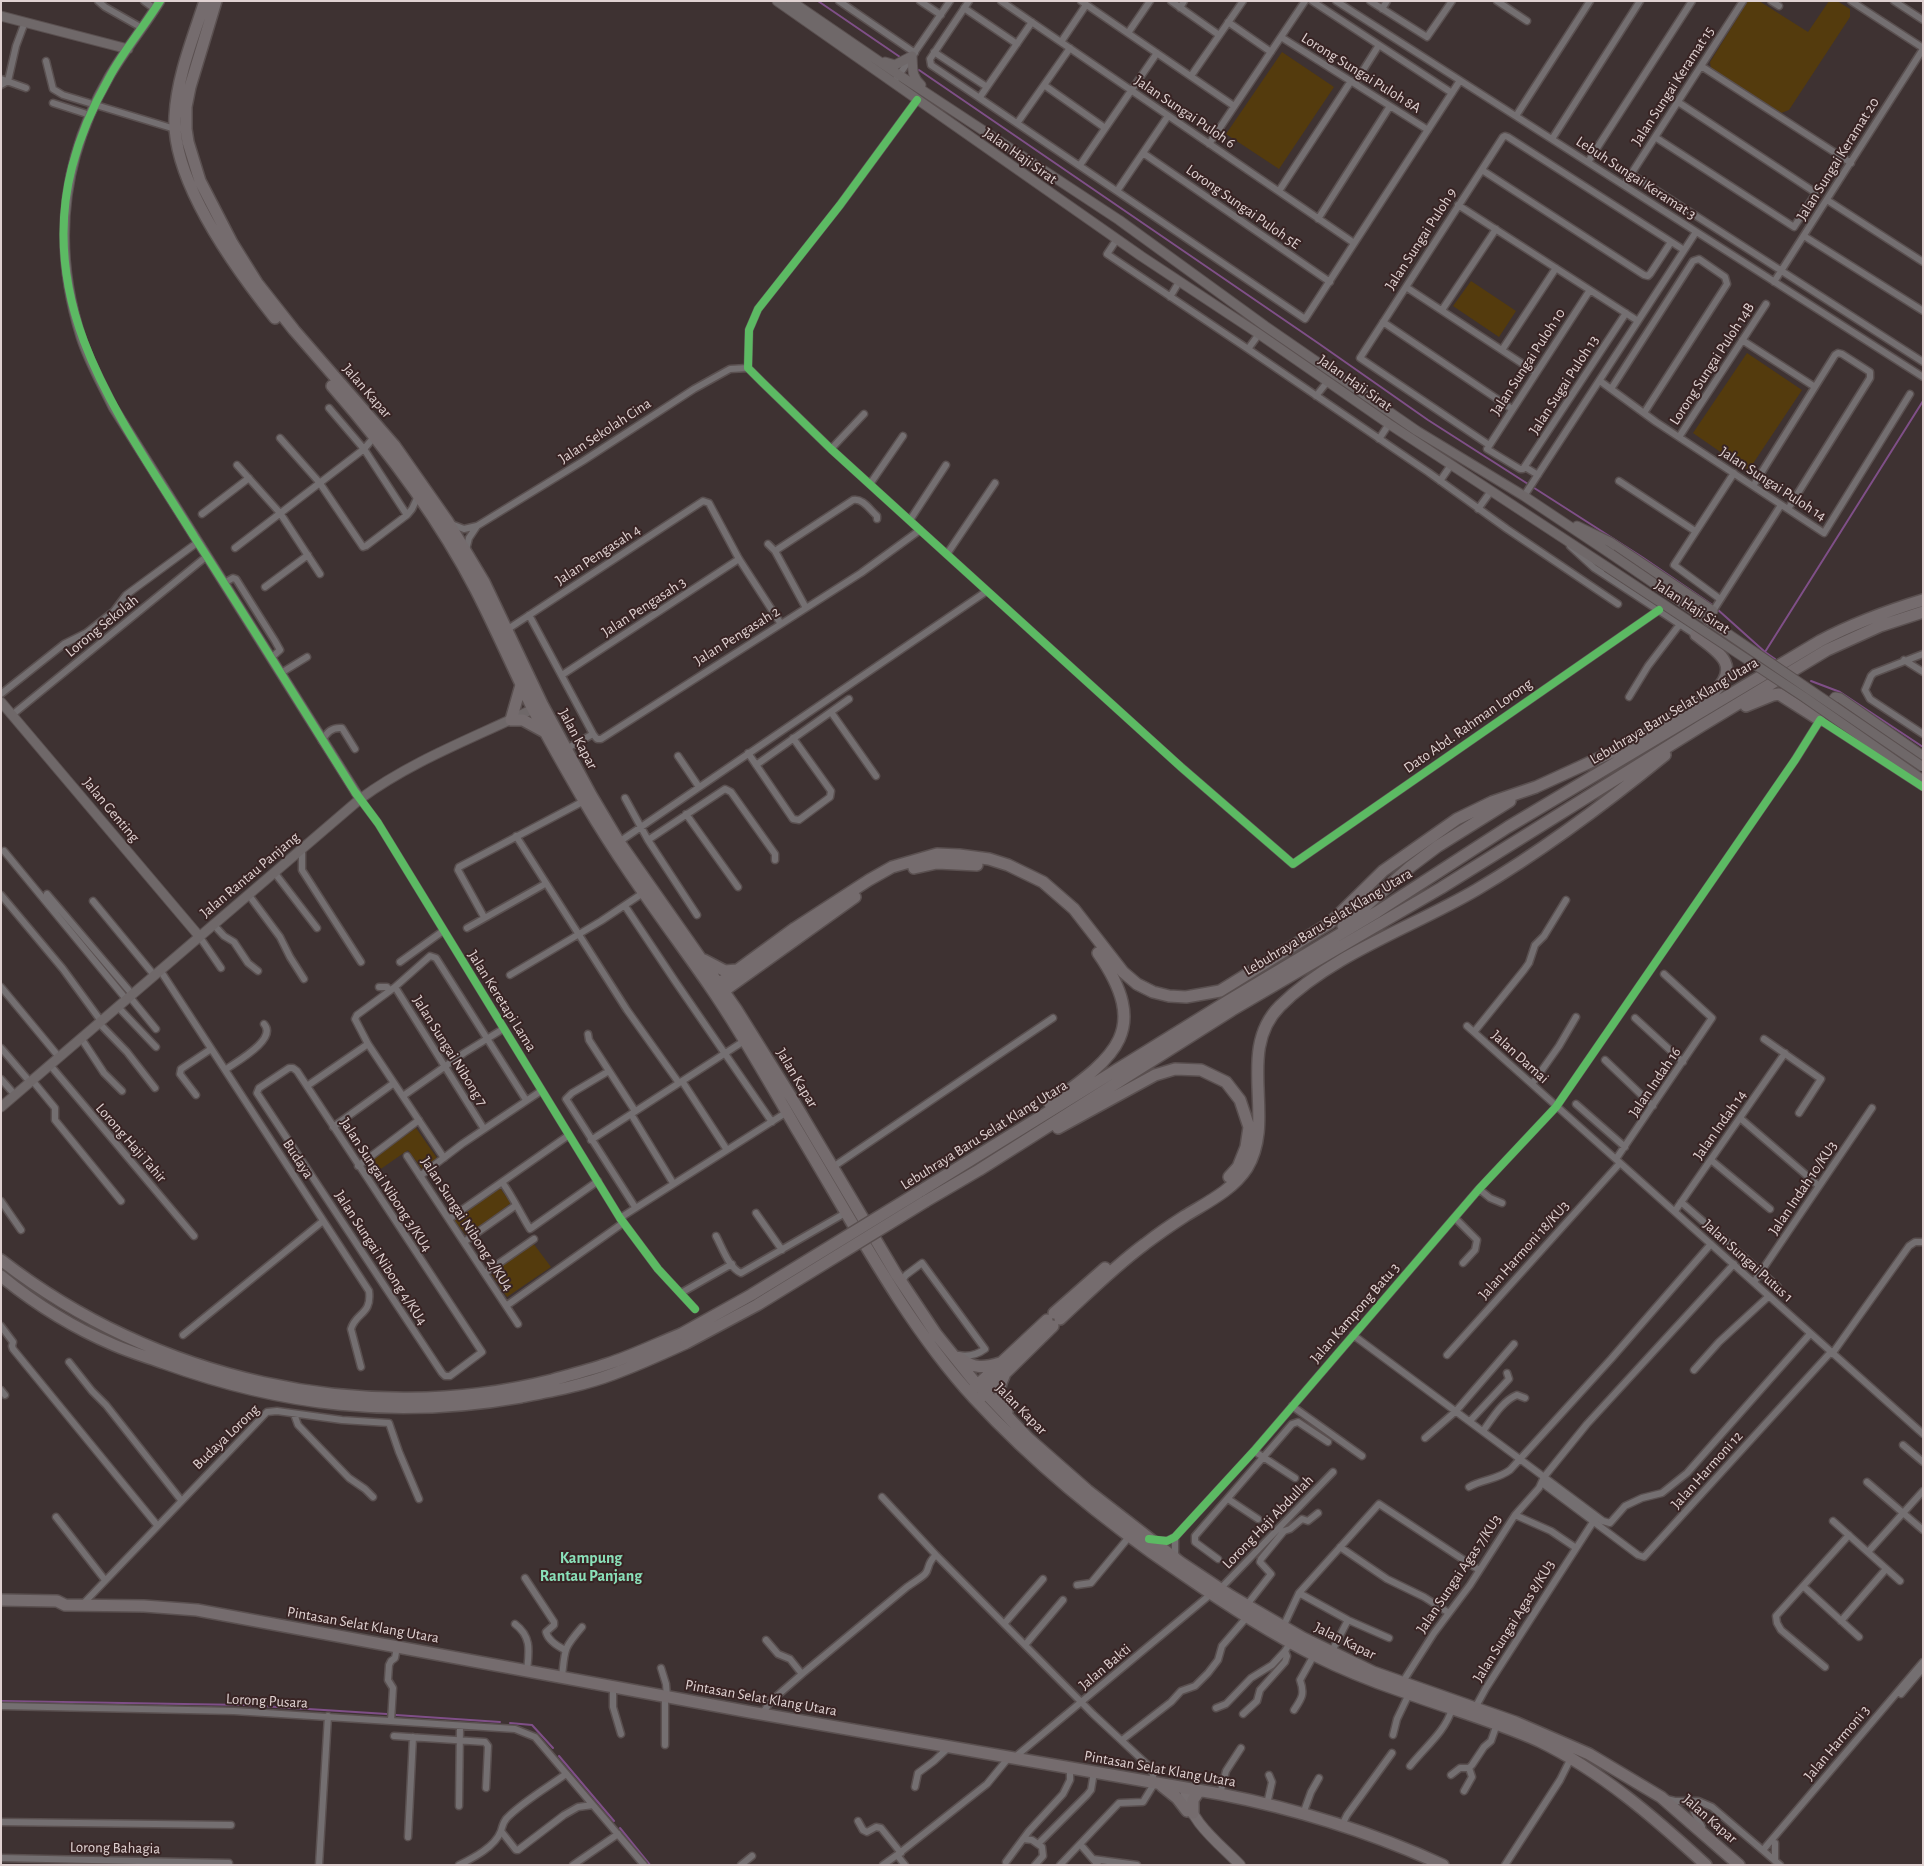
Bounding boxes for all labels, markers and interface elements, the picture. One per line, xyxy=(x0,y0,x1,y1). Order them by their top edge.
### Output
street label: Jalan Sungai Keramat 15 xyxy=(1628,23,1718,149)
street label: Lorong Sungai Puloh 8A xyxy=(1298,29,1424,117)
street label: Jalan Sungai Puloh 6 xyxy=(1131,72,1239,152)
street label: Jalan Sungai Keramat 20 xyxy=(1793,94,1883,224)
street label: Jalan Haji Sirat xyxy=(980,124,1060,188)
street label: Lebuh Sungai Keramat 3 xyxy=(1573,132,1699,224)
street label: Lorong Sungai Puloh 5E xyxy=(1182,161,1304,253)
street label: Jalan Sungai Puloh 9 xyxy=(1381,185,1461,293)
street label: Lorong Sungai Puloh 14B xyxy=(1666,299,1758,429)
street label: Jalan Sungai Puloh 10 xyxy=(1487,305,1569,419)
street label: Jalan Sugai Puloh 13 xyxy=(1525,332,1603,438)
street label: Jalan Haji Sirat xyxy=(1315,351,1395,415)
street label: Jalan Kapar xyxy=(338,360,396,422)
street label: Jalan Sekolah Cina xyxy=(555,394,655,468)
street label: Jalan Sungai Puloh 14 xyxy=(1716,443,1830,525)
street label: Jalan Pengasah 4 xyxy=(552,521,644,589)
street label: Jalan Pengasah 3 xyxy=(599,573,689,641)
street label: Jalan Haji Sirat xyxy=(1651,576,1733,638)
street label: Lorong Sekolah xyxy=(62,591,142,661)
street label: Jalan Pengasah 2 xyxy=(691,603,783,669)
street label: Lebuhraya Baru Selat Klang Utara xyxy=(1587,654,1761,768)
street label: Dato Abd. Rahman Lorong xyxy=(1400,675,1536,777)
street label: Jalan Kapar xyxy=(555,706,601,772)
street label: Jalan Genting xyxy=(79,774,143,846)
street label: Jalan Rantau Panjang xyxy=(197,828,303,922)
street label: Lebuhraya Baru Selat Klang Utara xyxy=(1241,865,1415,979)
street label: Jalan Keretapi Lama xyxy=(464,947,540,1055)
street label: Jalan Sungai Nibong 7 xyxy=(409,992,491,1110)
street label: Jalan Damai xyxy=(1488,1027,1552,1087)
street label: Jalan Indah 16 xyxy=(1625,1043,1685,1121)
street label: Jalan Kapar xyxy=(772,1045,822,1111)
street label: Lebuhraya Baru Selat Klang Utara xyxy=(897,1076,1071,1194)
street label: Jalan Indah 14 xyxy=(1689,1087,1751,1163)
street label: Lorong Haji Tahir xyxy=(92,1100,170,1186)
street label: Jalan Sungai Nibong 3/KU4 xyxy=(336,1115,436,1255)
street label: Budaya xyxy=(279,1136,317,1182)
street label: Jalan Indah 10/KU3 xyxy=(1765,1137,1841,1239)
street label: Jalan Sungai Nibong 2/KU4 xyxy=(417,1153,517,1295)
street label: Jalan Sungai Nibong 4/KU4 xyxy=(331,1187,431,1329)
street label: Jalan Harmoni 18/KU3 xyxy=(1475,1197,1573,1303)
street label: Jalan Sungai Putus 1 xyxy=(1699,1216,1797,1306)
street label: Jalan Kampong Batu 3 xyxy=(1306,1259,1404,1367)
street label: Jalan Kapar xyxy=(991,1379,1051,1439)
street label: Budaya Lorong xyxy=(189,1401,263,1473)
street label: Jalan Harmoni 12 xyxy=(1667,1427,1747,1513)
street label: Lorong Haji Abdullah xyxy=(1219,1471,1317,1573)
street label: Jalan Sungai Agas 7/KU3 xyxy=(1413,1511,1505,1637)
district label: Kampung Rantau Panjang xyxy=(540,1548,642,1586)
street label: Jalan Sungai Agas 8/KU3 xyxy=(1469,1557,1559,1685)
street label: Pintasan Selat Klang Utara xyxy=(286,1603,440,1647)
street label: Jalan Kapar xyxy=(1311,1618,1379,1664)
street label: Jalan Bakti xyxy=(1075,1640,1135,1694)
street label: Pintasan Selat Klang Utara xyxy=(684,1676,838,1720)
street label: Lorong Pusara xyxy=(226,1690,308,1712)
street label: Jalan Harmoni 3 xyxy=(1800,1702,1874,1784)
street label: Pintasan Selat Klang Utara xyxy=(1083,1747,1237,1791)
street label: Jalan Kapar xyxy=(1679,1790,1741,1848)
street label: Lorong Bahagia xyxy=(70,1838,160,1858)

